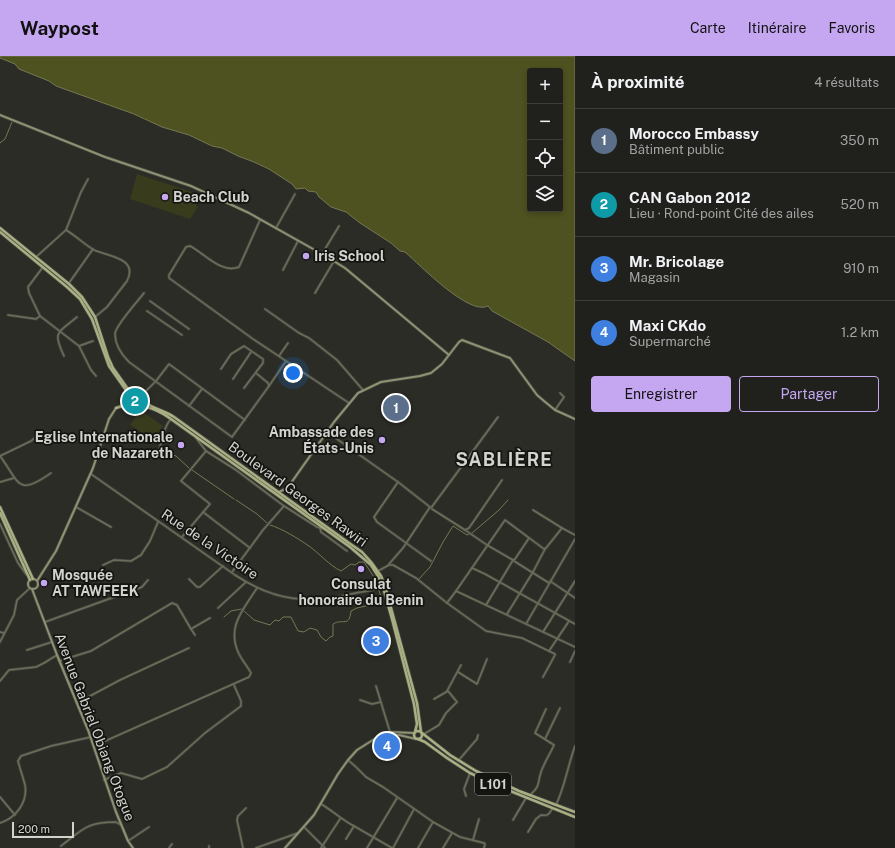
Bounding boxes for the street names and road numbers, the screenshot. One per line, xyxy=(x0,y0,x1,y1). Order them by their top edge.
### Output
street label: Boulevard Georges Rawiri xyxy=(226,438,370,550)
street label: Rue de la Victoire xyxy=(159,506,262,582)
street label: Avenue Gabriel Obiang Otogue xyxy=(52,631,138,823)
road number: L101 xyxy=(475,773,511,795)

